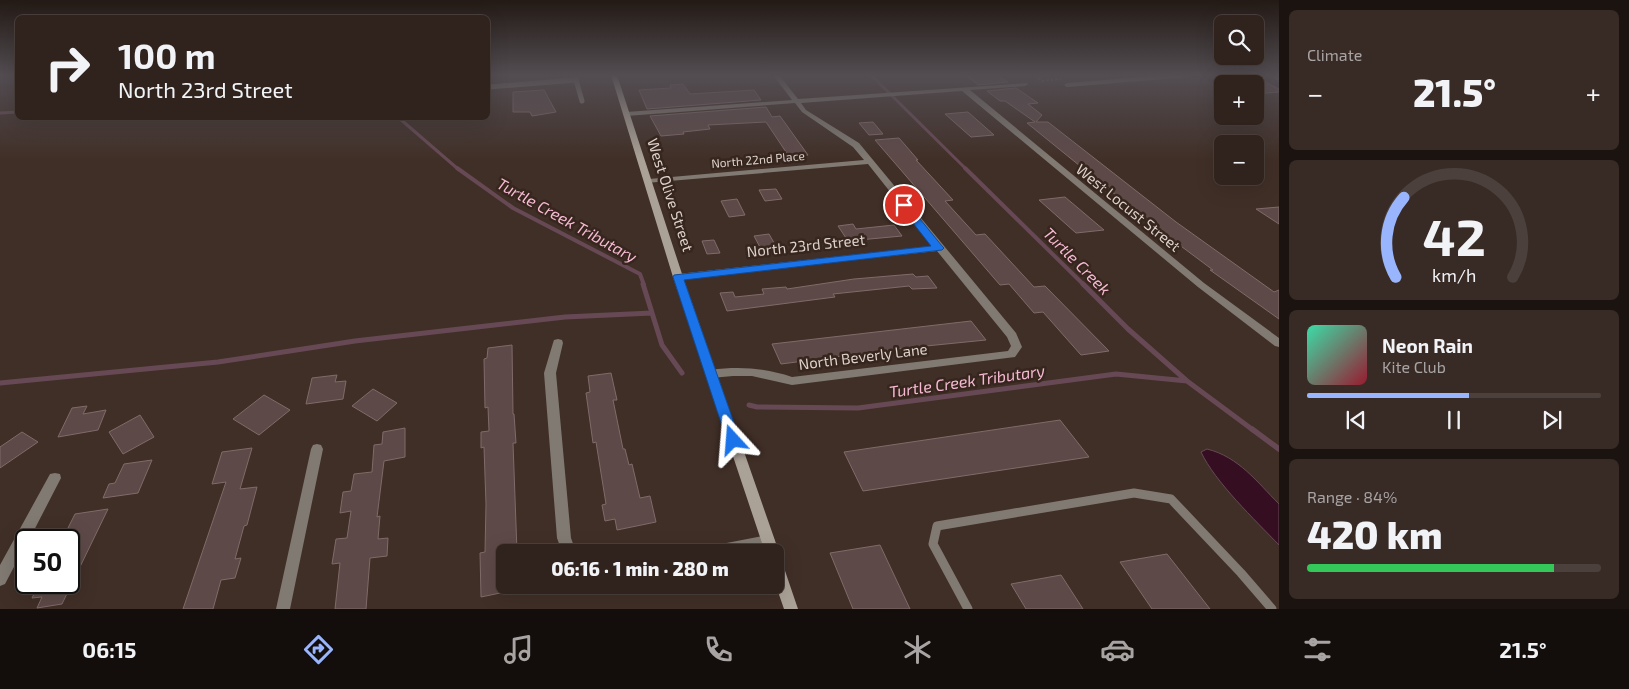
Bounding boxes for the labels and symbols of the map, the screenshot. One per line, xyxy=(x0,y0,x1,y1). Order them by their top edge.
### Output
street label: West Olive Street xyxy=(644,136,698,254)
street label: North 22nd Place xyxy=(711,148,805,170)
street label: West Locust Street xyxy=(1073,160,1185,255)
water label: Turtle Creek Tributary xyxy=(493,173,641,267)
pin xyxy=(883,184,925,226)
water label: Turtle Creek xyxy=(1040,223,1115,298)
street label: North 23rd Street xyxy=(746,230,866,260)
street label: North Beverly Lane xyxy=(797,339,928,373)
water label: Turtle Creek Tributary xyxy=(888,360,1046,402)
position arrow xyxy=(706,413,758,465)
speed limit sign: 50 xyxy=(15,529,80,594)

